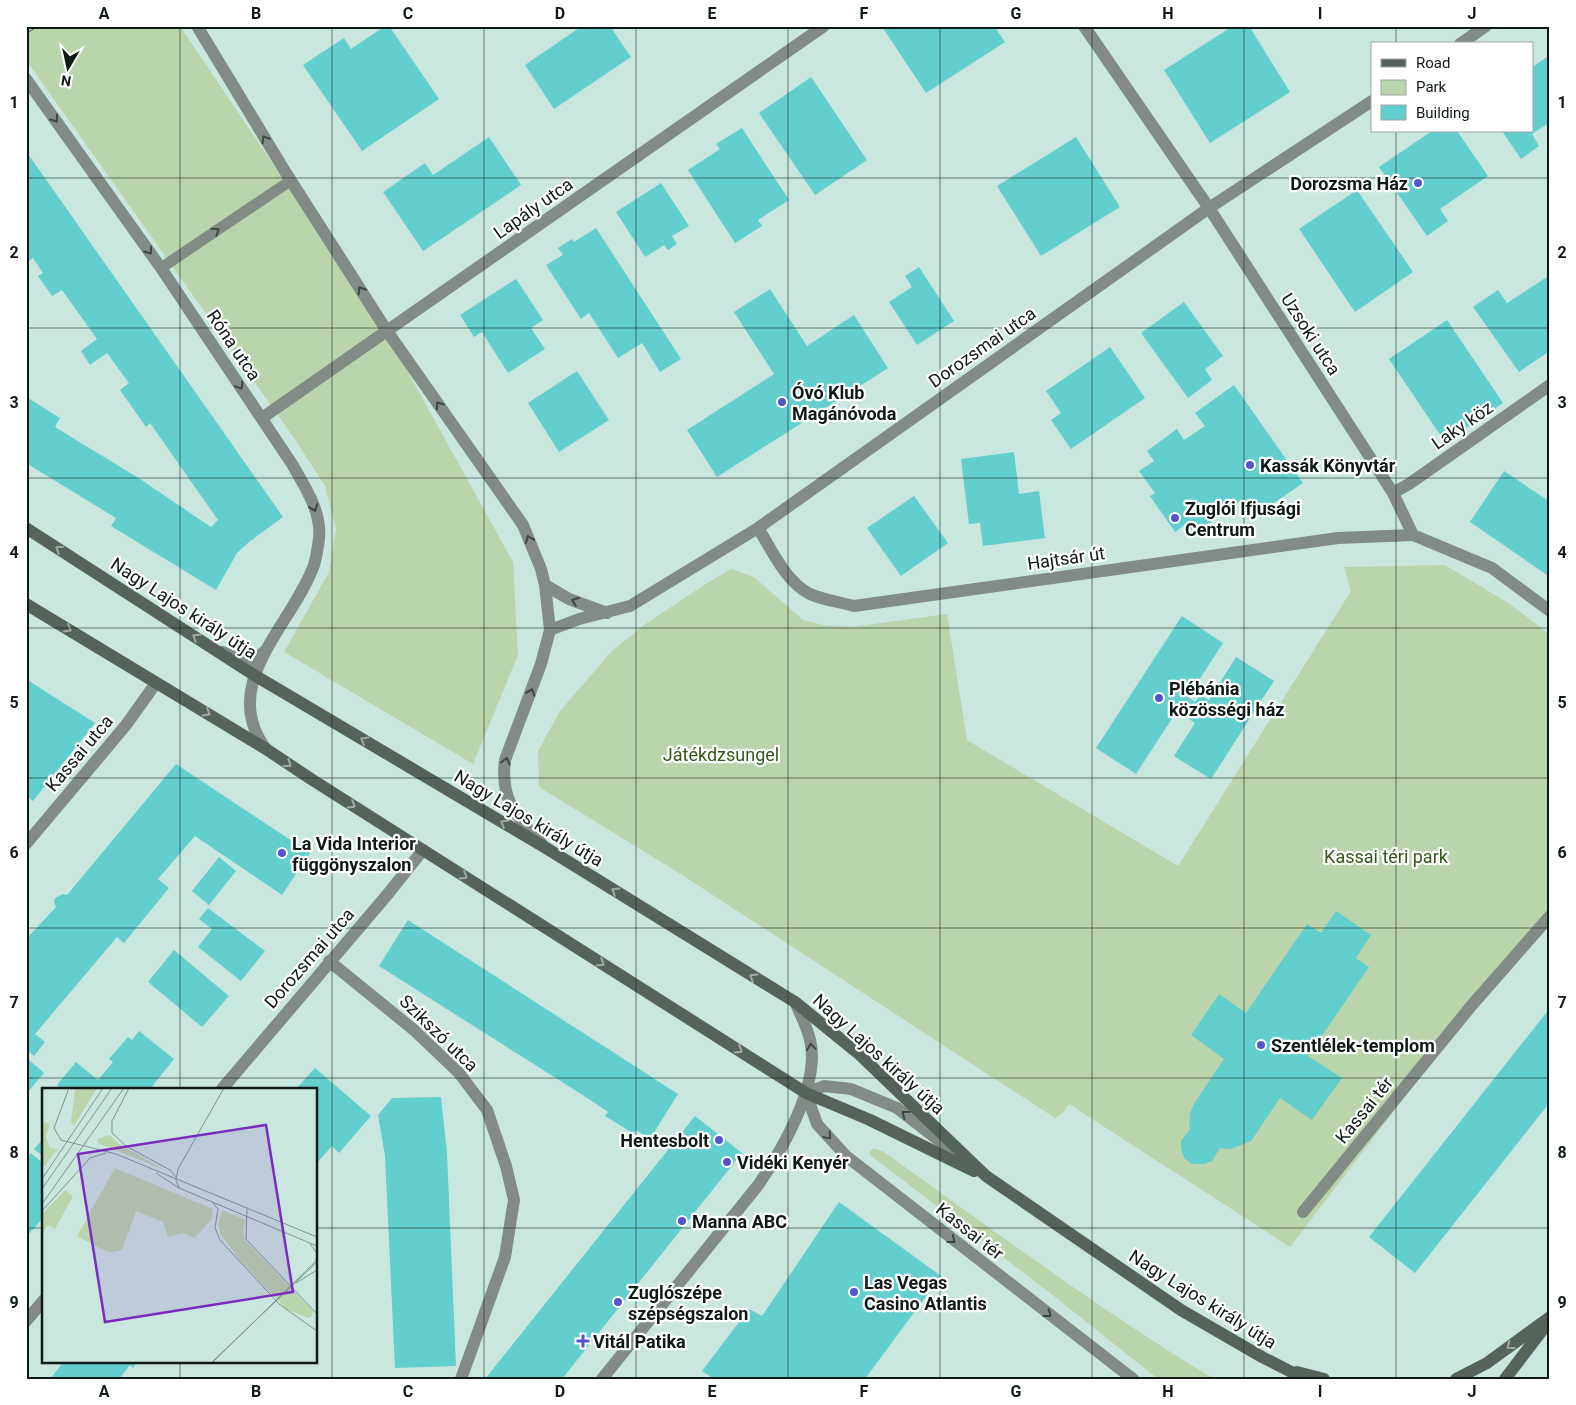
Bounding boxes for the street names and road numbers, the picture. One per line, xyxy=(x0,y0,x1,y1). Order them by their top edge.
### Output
street label: Lapály utca xyxy=(489,173,577,243)
street label: Uzsoki utca xyxy=(1277,289,1345,379)
street label: Dorozsmai utca xyxy=(924,302,1040,392)
street label: Róna utca xyxy=(203,306,265,384)
street label: Laky köz xyxy=(1427,396,1497,454)
street label: Hajtsár út xyxy=(1026,542,1106,574)
street label: Nagy Lajos király útja xyxy=(107,553,261,663)
street label: Kassai utca xyxy=(41,711,117,795)
street label: Nagy Lajos király útja xyxy=(451,765,607,871)
street label: Dorozsmai utca xyxy=(260,904,358,1012)
street label: Nagy Lajos király útja xyxy=(809,989,949,1119)
street label: Szikszó utca xyxy=(395,990,483,1076)
street label: Kassai tér xyxy=(1331,1072,1397,1148)
street label: Kassai tér xyxy=(932,1198,1008,1264)
street label: Nagy Lajos király útja xyxy=(1125,1245,1281,1353)

